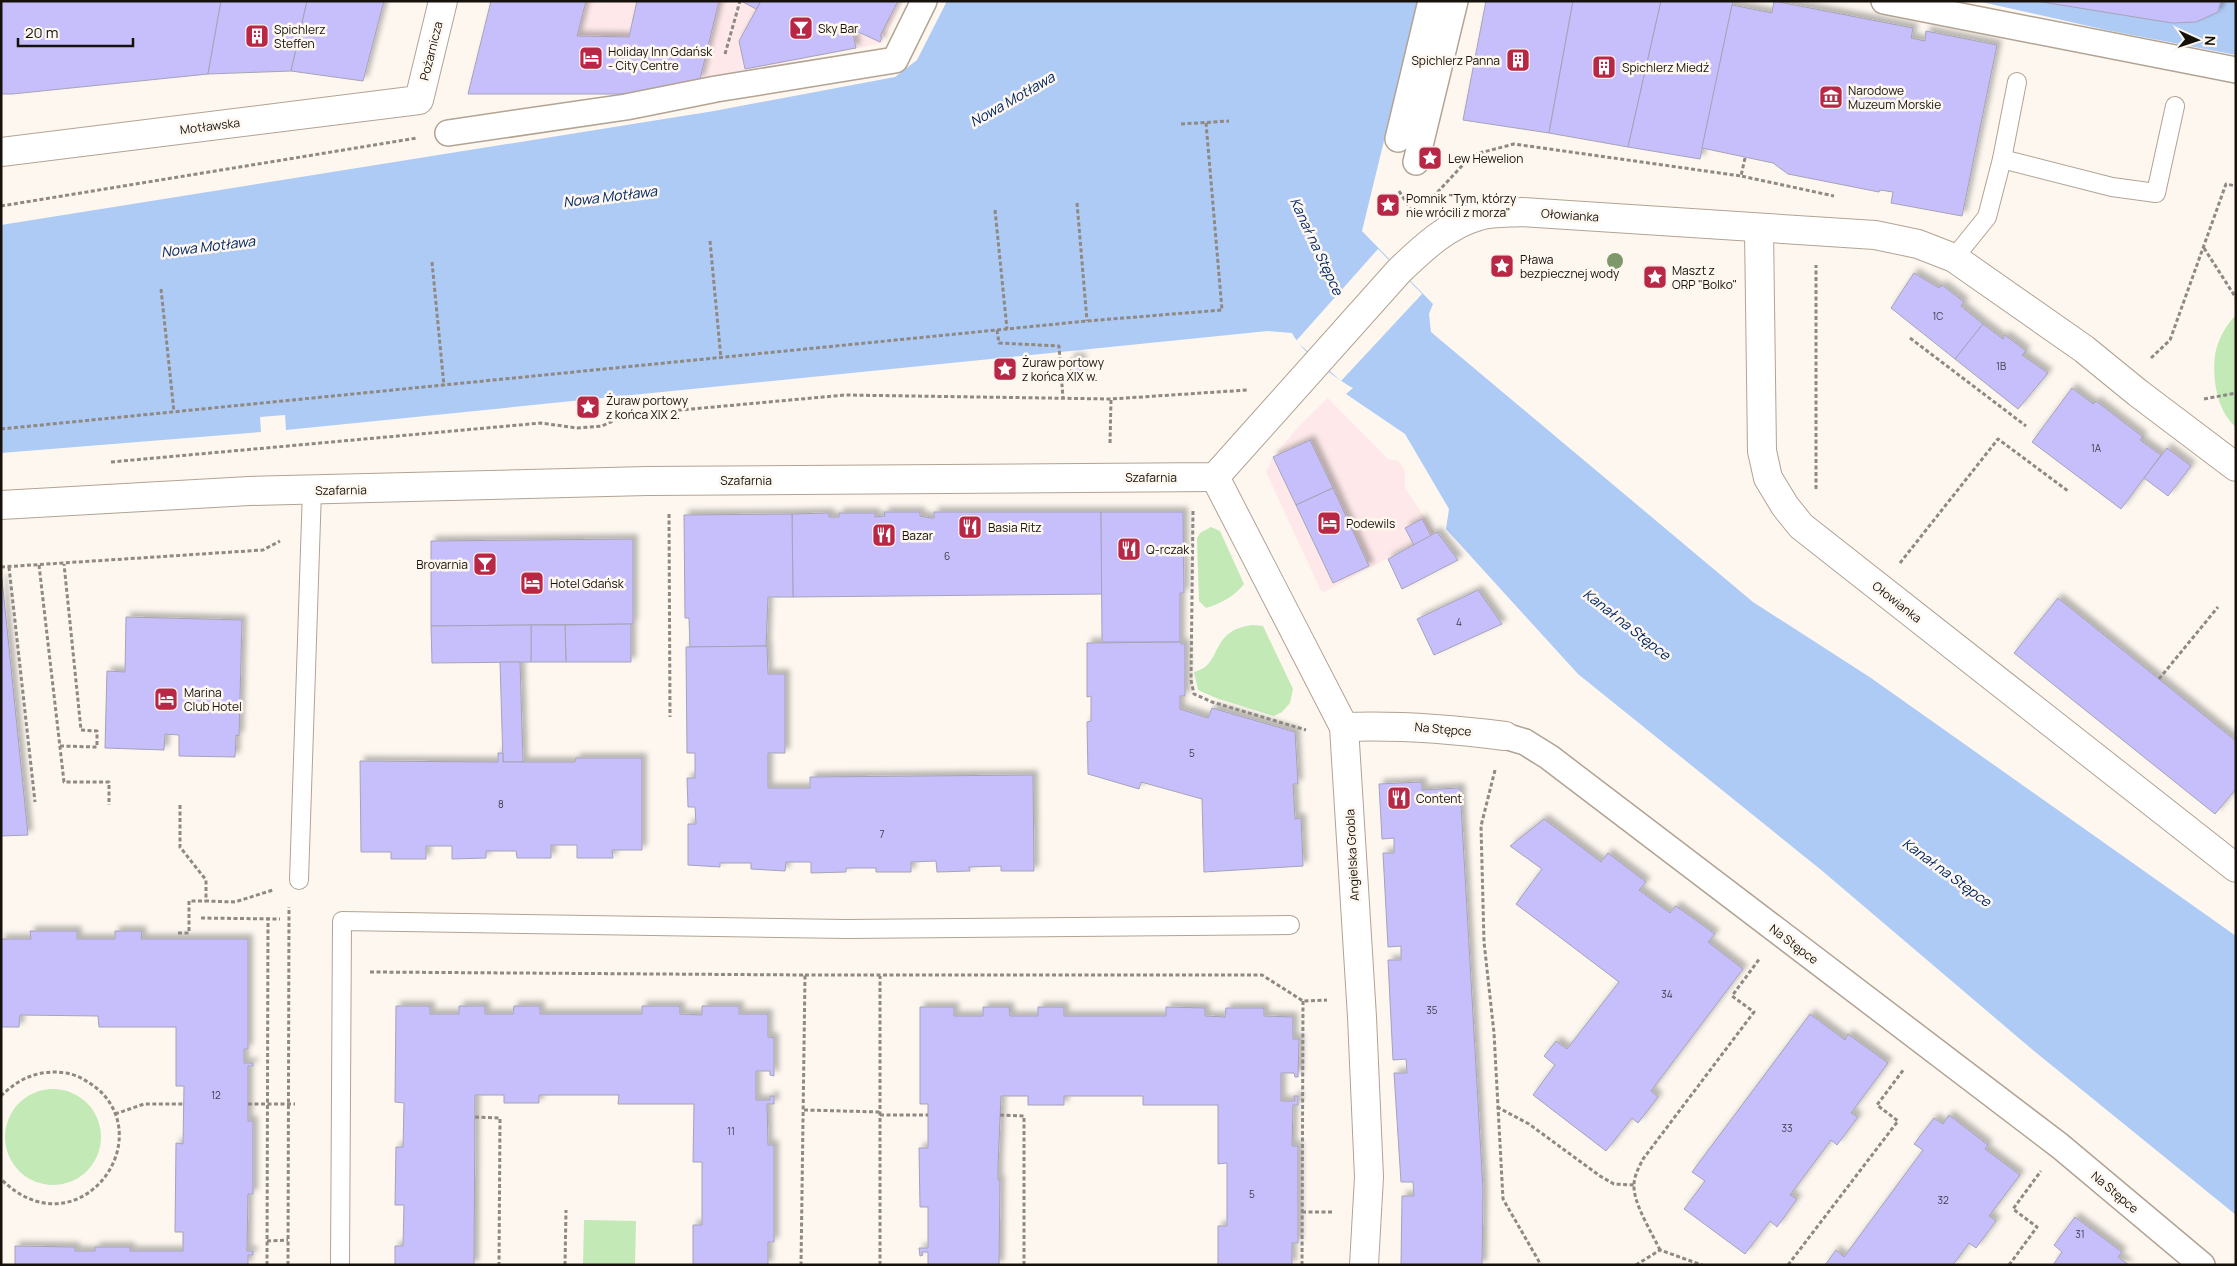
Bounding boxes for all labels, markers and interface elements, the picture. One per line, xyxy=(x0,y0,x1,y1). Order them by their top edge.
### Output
scale bar xyxy=(18,15,132,47)
bar icon: Sky Bar xyxy=(788,15,814,41)
north arrow xyxy=(2172,15,2222,65)
street label: Pożarnicza xyxy=(415,20,447,82)
place label: Sky Bar xyxy=(818,20,859,37)
place label: Spichlerz Steffen xyxy=(274,21,326,52)
text: 20 m xyxy=(25,22,58,43)
building icon: Spichlerz Steffen xyxy=(244,23,270,49)
text: N xyxy=(2201,35,2220,46)
place label: Holiday Inn Gdańsk - City Centre xyxy=(608,43,713,74)
hotel icon: Holiday Inn Gdańsk - City Centre xyxy=(578,45,604,71)
building icon: Spichlerz Panna xyxy=(1505,47,1531,73)
place label: Spichlerz Panna xyxy=(1411,52,1500,69)
building icon: Spichlerz Miedź xyxy=(1591,54,1617,80)
place label: Spichlerz Miedź xyxy=(1622,59,1709,76)
water label: Nowa Motława xyxy=(966,67,1059,131)
place label: Narodowe Muzeum Morskie xyxy=(1848,82,1941,113)
museum icon: Narodowe Muzeum Morskie xyxy=(1818,84,1844,110)
street label: Motławska xyxy=(179,114,241,138)
place icon: Lew Hewelion xyxy=(1417,145,1443,171)
place label: Lew Hewelion xyxy=(1448,150,1523,167)
water label: Nowa Motława xyxy=(562,181,659,211)
place label: Pomnik "Tym, którzy nie wrócili z morza" xyxy=(1406,190,1517,221)
place icon: Pomnik "Tym, którzy nie wrócili z morza" xyxy=(1375,192,1401,218)
water label: Kanał na Stępce xyxy=(1286,194,1348,298)
street label: Ołowianka xyxy=(1540,204,1600,226)
water label: Nowa Motława xyxy=(160,231,257,261)
place label: Pława bezpiecznej wody xyxy=(1520,251,1620,282)
place icon: Pława bezpiecznej wody xyxy=(1489,253,1515,279)
place label: Maszt z ORP "Bolko" xyxy=(1672,262,1737,293)
place icon: Maszt z ORP "Bolko" xyxy=(1642,264,1668,290)
house number: 1C xyxy=(1932,309,1944,323)
place label: Żuraw portowy z końca XIX w. xyxy=(1022,354,1105,385)
place icon: Żuraw portowy z końca XIX w. xyxy=(992,356,1018,382)
house number: 1B xyxy=(1996,359,2006,373)
place label: Żuraw portowy z końca XIX 2. xyxy=(606,392,689,423)
place icon: Żuraw portowy z końca XIX 2. xyxy=(575,394,601,420)
house number: 1A xyxy=(2091,441,2102,455)
street label: Szafarnia xyxy=(1125,469,1177,486)
street label: Szafarnia xyxy=(720,472,772,489)
street label: Szafarnia xyxy=(315,481,367,499)
hotel icon: Podewils xyxy=(1316,510,1342,536)
restaurant icon: Basia Ritz xyxy=(957,514,983,540)
place label: Podewils xyxy=(1346,515,1395,532)
place label: Basia Ritz xyxy=(988,519,1042,536)
restaurant icon: Bazar xyxy=(871,522,897,548)
place label: Bazar xyxy=(902,527,934,544)
restaurant icon: Q-rczak xyxy=(1116,536,1142,562)
place label: Q-rczak xyxy=(1146,541,1190,558)
house number: 6 xyxy=(944,549,950,563)
bar icon: Brovarnia xyxy=(472,551,498,577)
place label: Brovarnia xyxy=(416,556,468,573)
hotel icon: Hotel Gdańsk xyxy=(519,570,545,596)
place label: Hotel Gdańsk xyxy=(550,575,625,592)
street label: Ołowianka xyxy=(1869,577,1925,627)
water label: Kanał na Stępce xyxy=(1580,584,1675,664)
house number: 4 xyxy=(1456,615,1462,629)
place label: Marina Club Hotel xyxy=(184,684,242,715)
hotel icon: Marina Club Hotel xyxy=(153,686,179,712)
street label: Na Stępce xyxy=(1414,718,1472,740)
house number: 5 xyxy=(1189,746,1195,760)
restaurant icon: Content xyxy=(1386,785,1412,811)
place label: Content xyxy=(1416,790,1462,807)
house number: 8 xyxy=(498,797,504,811)
street label: Angielska Grobla xyxy=(1341,809,1363,901)
house number: 7 xyxy=(879,827,885,841)
water label: Kanał na Stępce xyxy=(1899,833,1996,911)
street label: Na Stępce xyxy=(1766,920,1822,968)
house number: 34 xyxy=(1661,987,1673,1001)
house number: 35 xyxy=(1426,1003,1438,1017)
house number: 12 xyxy=(211,1088,221,1102)
house number: 33 xyxy=(1781,1121,1793,1135)
house number: 11 xyxy=(727,1124,735,1138)
street label: Na Stępce xyxy=(2088,1167,2142,1217)
house number: 5 xyxy=(1249,1187,1255,1201)
house number: 32 xyxy=(1937,1193,1949,1207)
house number: 31 xyxy=(2075,1227,2085,1241)

